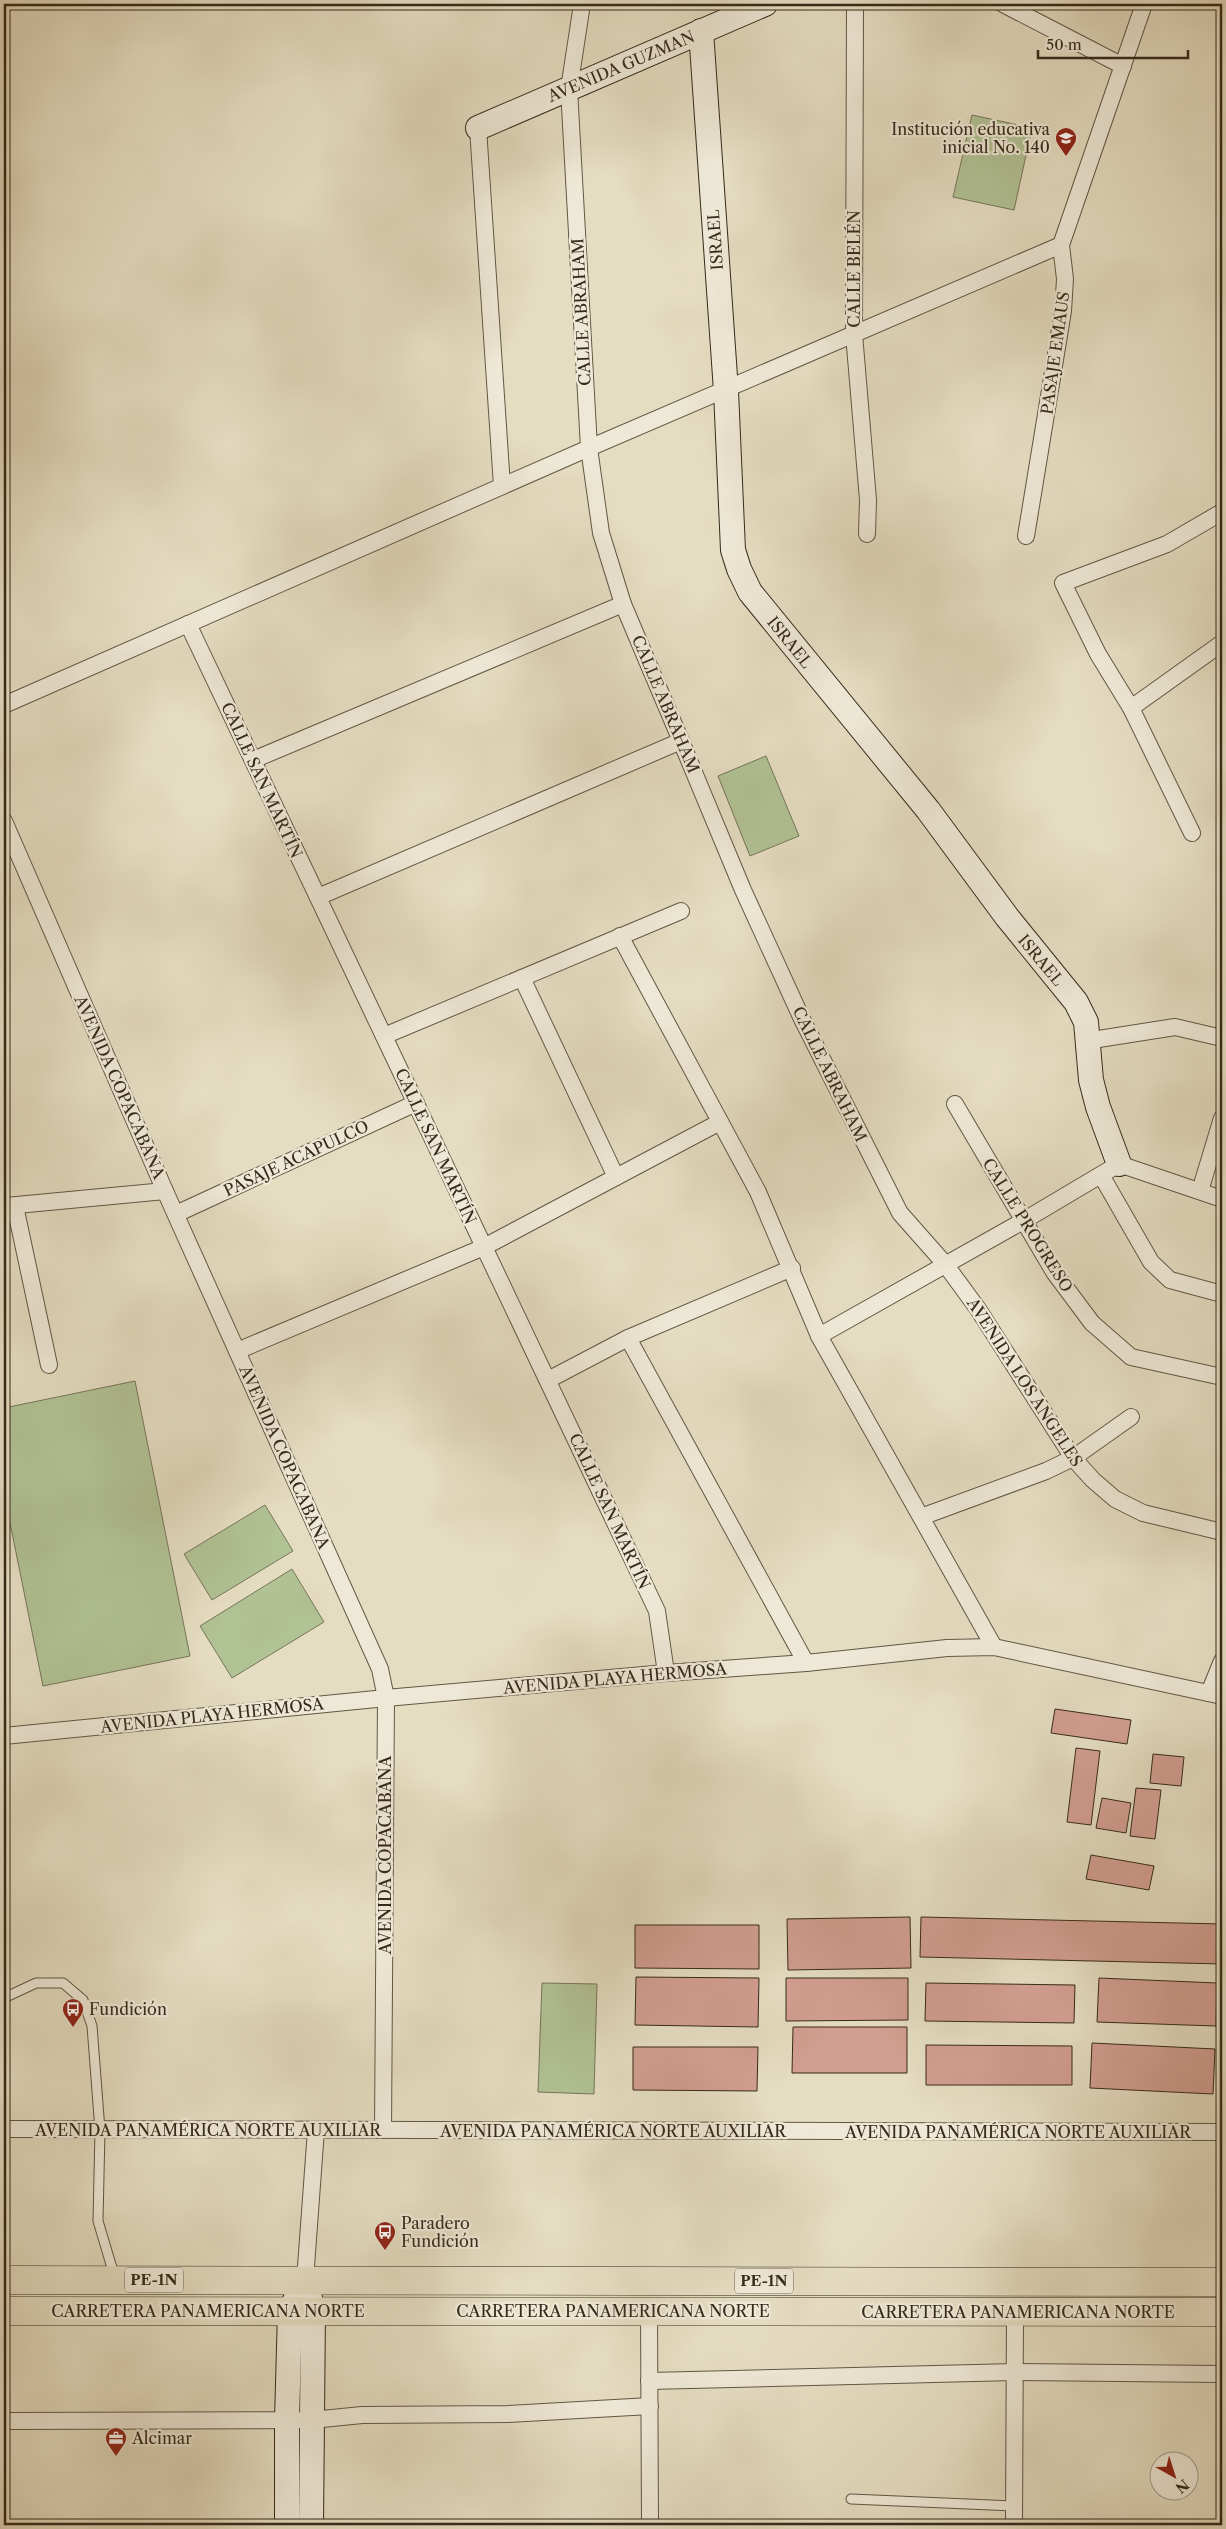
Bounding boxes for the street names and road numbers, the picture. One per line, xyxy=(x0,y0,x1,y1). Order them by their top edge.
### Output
street label: AVENIDA GUZMAN xyxy=(544,26,697,106)
street label: ISRAEL xyxy=(703,209,727,271)
street label: CALLE BELÉN xyxy=(844,210,864,328)
street label: CALLE ABRAHAM xyxy=(567,238,595,386)
street label: PASAJE EMAUS xyxy=(1036,290,1074,416)
street label: ISRAEL xyxy=(763,612,817,672)
street label: CALLE ABRAHAM xyxy=(628,632,704,776)
street label: CALLE SAN MARTÍN xyxy=(217,699,307,861)
street label: ISRAEL xyxy=(1014,930,1068,990)
street label: AVENIDA COPACABANA xyxy=(70,991,170,1183)
street label: CALLE ABRAHAM xyxy=(789,1003,871,1145)
street label: CALLE SAN MARTÍN xyxy=(391,1065,481,1227)
street label: PASAJE ACAPULCO xyxy=(220,1116,372,1200)
street label: CALLE PROGRESO xyxy=(979,1154,1077,1296)
street label: AVENIDA LOS ANGELES xyxy=(962,1293,1087,1470)
street label: AVENIDA COPACABANA xyxy=(235,1361,335,1553)
street label: CALLE SAN MARTÍN xyxy=(565,1430,655,1592)
street label: AVENIDA PLAYA HERMOSA xyxy=(501,1658,729,1698)
street label: AVENIDA PLAYA HERMOSA xyxy=(98,1693,326,1737)
street label: AVENIDA COPACABANA xyxy=(375,1754,395,1955)
street label: AVENIDA PANAMÉRICA NORTE AUXILIAR xyxy=(34,2120,382,2140)
street label: AVENIDA PANAMÉRICA NORTE AUXILIAR xyxy=(439,2121,787,2141)
street label: AVENIDA PANAMÉRICA NORTE AUXILIAR xyxy=(844,2122,1192,2142)
road number: PE-1N xyxy=(125,2268,183,2292)
road number: PE-1N xyxy=(735,2268,793,2294)
street label: CARRETERA PANAMERICANA NORTE xyxy=(51,2301,365,2321)
street label: CARRETERA PANAMERICANA NORTE xyxy=(456,2301,770,2321)
street label: CARRETERA PANAMERICANA NORTE xyxy=(861,2302,1175,2322)

